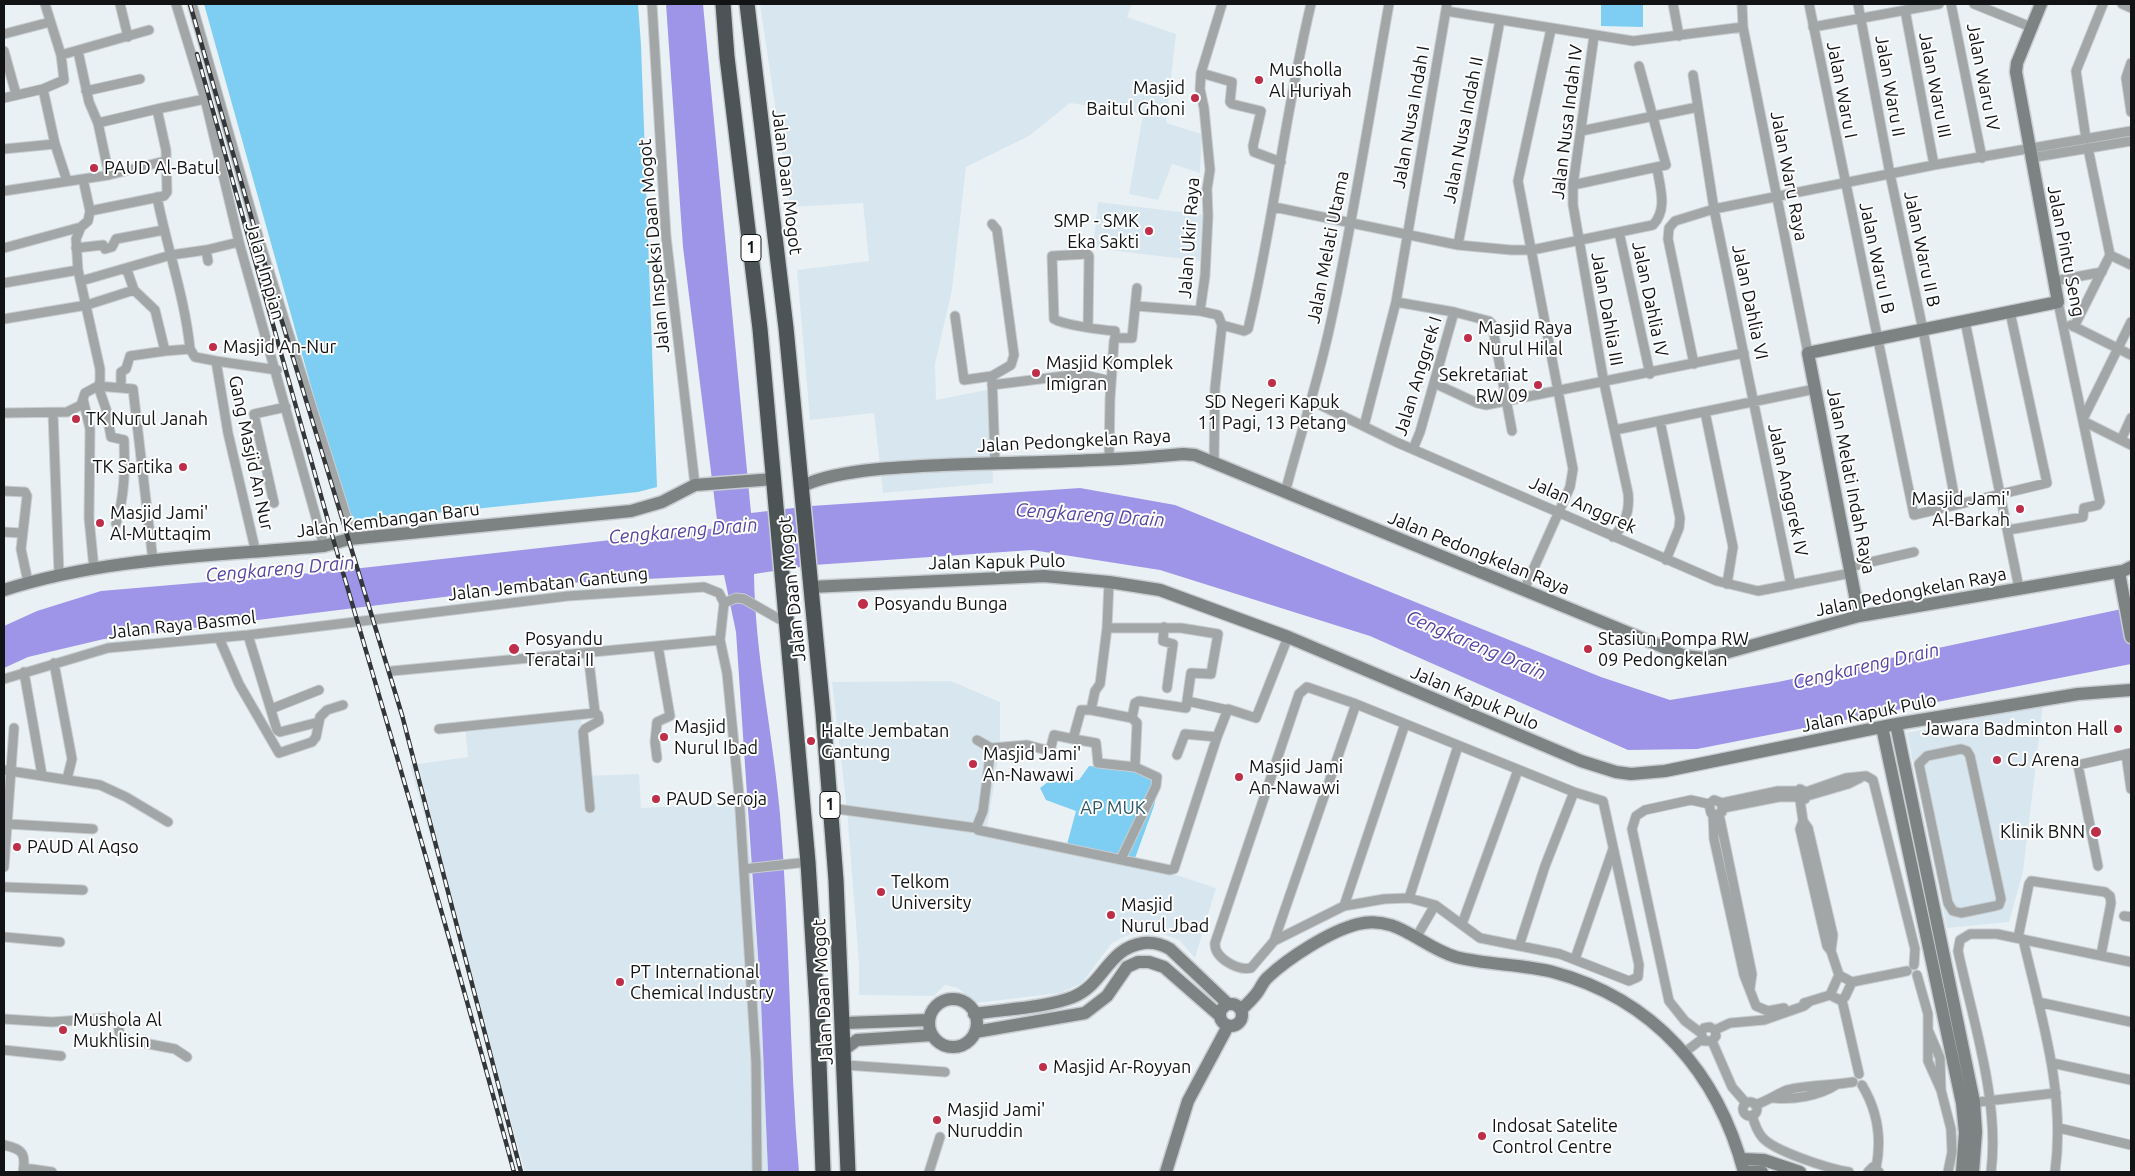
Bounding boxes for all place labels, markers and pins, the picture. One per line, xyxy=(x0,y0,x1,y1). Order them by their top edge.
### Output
place label: Musholla Al Huriyah xyxy=(1269,59,1352,102)
marker: Musholla Al Huriyah xyxy=(1253,74,1265,86)
place label: Masjid Baitul Ghoni xyxy=(1086,77,1185,120)
marker: Masjid Baitul Ghoni xyxy=(1189,92,1201,104)
place label: PAUD Al-Batul xyxy=(104,157,219,179)
marker: PAUD Al-Batul xyxy=(88,162,100,174)
place label: SMP - SMK Eka Sakti xyxy=(1054,210,1139,252)
marker: SMP - SMK Eka Sakti xyxy=(1143,225,1155,237)
place label: Masjid Raya Nurul Hilal xyxy=(1478,317,1572,359)
marker: Masjid Raya Nurul Hilal xyxy=(1462,332,1474,344)
place label: Masjid An-Nur xyxy=(223,336,336,358)
marker: Masjid An-Nur xyxy=(207,341,219,353)
place label: Masjid Komplek Imigran xyxy=(1046,352,1173,394)
place label: Sekretariat RW 09 xyxy=(1439,364,1528,406)
marker: Masjid Komplek Imigran xyxy=(1030,367,1042,379)
marker: SD Negeri Kapuk 11 Pagi, 13 Petang xyxy=(1266,377,1278,389)
marker: Sekretariat RW 09 xyxy=(1532,379,1544,391)
place label: SD Negeri Kapuk 11 Pagi, 13 Petang xyxy=(1197,391,1347,434)
place label: TK Nurul Janah xyxy=(86,408,208,430)
marker: TK Nurul Janah xyxy=(70,413,82,425)
place label: TK Sartika xyxy=(93,456,173,478)
marker: TK Sartika xyxy=(177,461,189,473)
place label: Masjid Jami' Al-Barkah xyxy=(1912,488,2010,530)
place label: Masjid Jami' Al-Muttaqim xyxy=(110,502,211,544)
marker: Masjid Jami' Al-Barkah xyxy=(2014,503,2026,515)
marker: Masjid Jami' Al-Muttaqim xyxy=(94,517,106,529)
place label: Posyandu Bunga xyxy=(874,593,1008,615)
marker: Posyandu Bunga xyxy=(856,597,870,611)
place label: Posyandu Teratai II xyxy=(525,628,603,670)
place label: Stasiun Pompa RW 09 Pedongkelan xyxy=(1598,628,1749,670)
marker: Posyandu Teratai II xyxy=(507,642,521,656)
marker: Stasiun Pompa RW 09 Pedongkelan xyxy=(1582,643,1594,655)
place label: Masjid Nurul Ibad xyxy=(674,716,758,759)
place label: Jawara Badminton Hall xyxy=(1922,718,2108,740)
place label: Halte Jembatan Gantung xyxy=(821,720,949,762)
marker: Jawara Badminton Hall xyxy=(2112,723,2124,735)
marker: Masjid Nurul Ibad xyxy=(658,731,670,743)
marker: Halte Jembatan Gantung xyxy=(805,735,817,747)
place label: Masjid Jami' An-Nawawi xyxy=(983,743,1081,786)
place label: CJ Arena xyxy=(2007,749,2079,771)
marker: CJ Arena xyxy=(1991,754,2003,766)
place label: Masjid Jami An-Nawawi xyxy=(1249,756,1343,799)
marker: Masjid Jami' An-Nawawi xyxy=(967,758,979,770)
marker: Masjid Jami An-Nawawi xyxy=(1233,771,1245,783)
place label: PAUD Seroja xyxy=(666,788,767,810)
marker: PAUD Seroja xyxy=(650,793,662,805)
place label: Klinik BNN xyxy=(2000,821,2085,843)
marker: Klinik BNN xyxy=(2089,825,2103,839)
place label: PAUD Al Aqso xyxy=(27,836,139,858)
marker: PAUD Al Aqso xyxy=(11,841,23,853)
place label: Telkom University xyxy=(891,871,971,914)
marker: Telkom University xyxy=(875,886,887,898)
place label: Masjid Nurul Jbad xyxy=(1121,894,1209,936)
marker: Masjid Nurul Jbad xyxy=(1105,909,1117,921)
place label: PT International Chemical Industry xyxy=(630,961,774,1004)
marker: PT International Chemical Industry xyxy=(614,976,626,988)
place label: Mushola Al Mukhlisin xyxy=(73,1009,162,1052)
marker: Mushola Al Mukhlisin xyxy=(57,1024,69,1036)
place label: Masjid Ar-Royyan xyxy=(1053,1056,1191,1078)
marker: Masjid Ar-Royyan xyxy=(1037,1061,1049,1073)
place label: Masjid Jami' Nuruddin xyxy=(947,1099,1045,1142)
marker: Masjid Jami' Nuruddin xyxy=(931,1114,943,1126)
place label: Indosat Satelite Control Centre xyxy=(1492,1115,1618,1158)
marker: Indosat Satelite Control Centre xyxy=(1476,1130,1488,1142)

